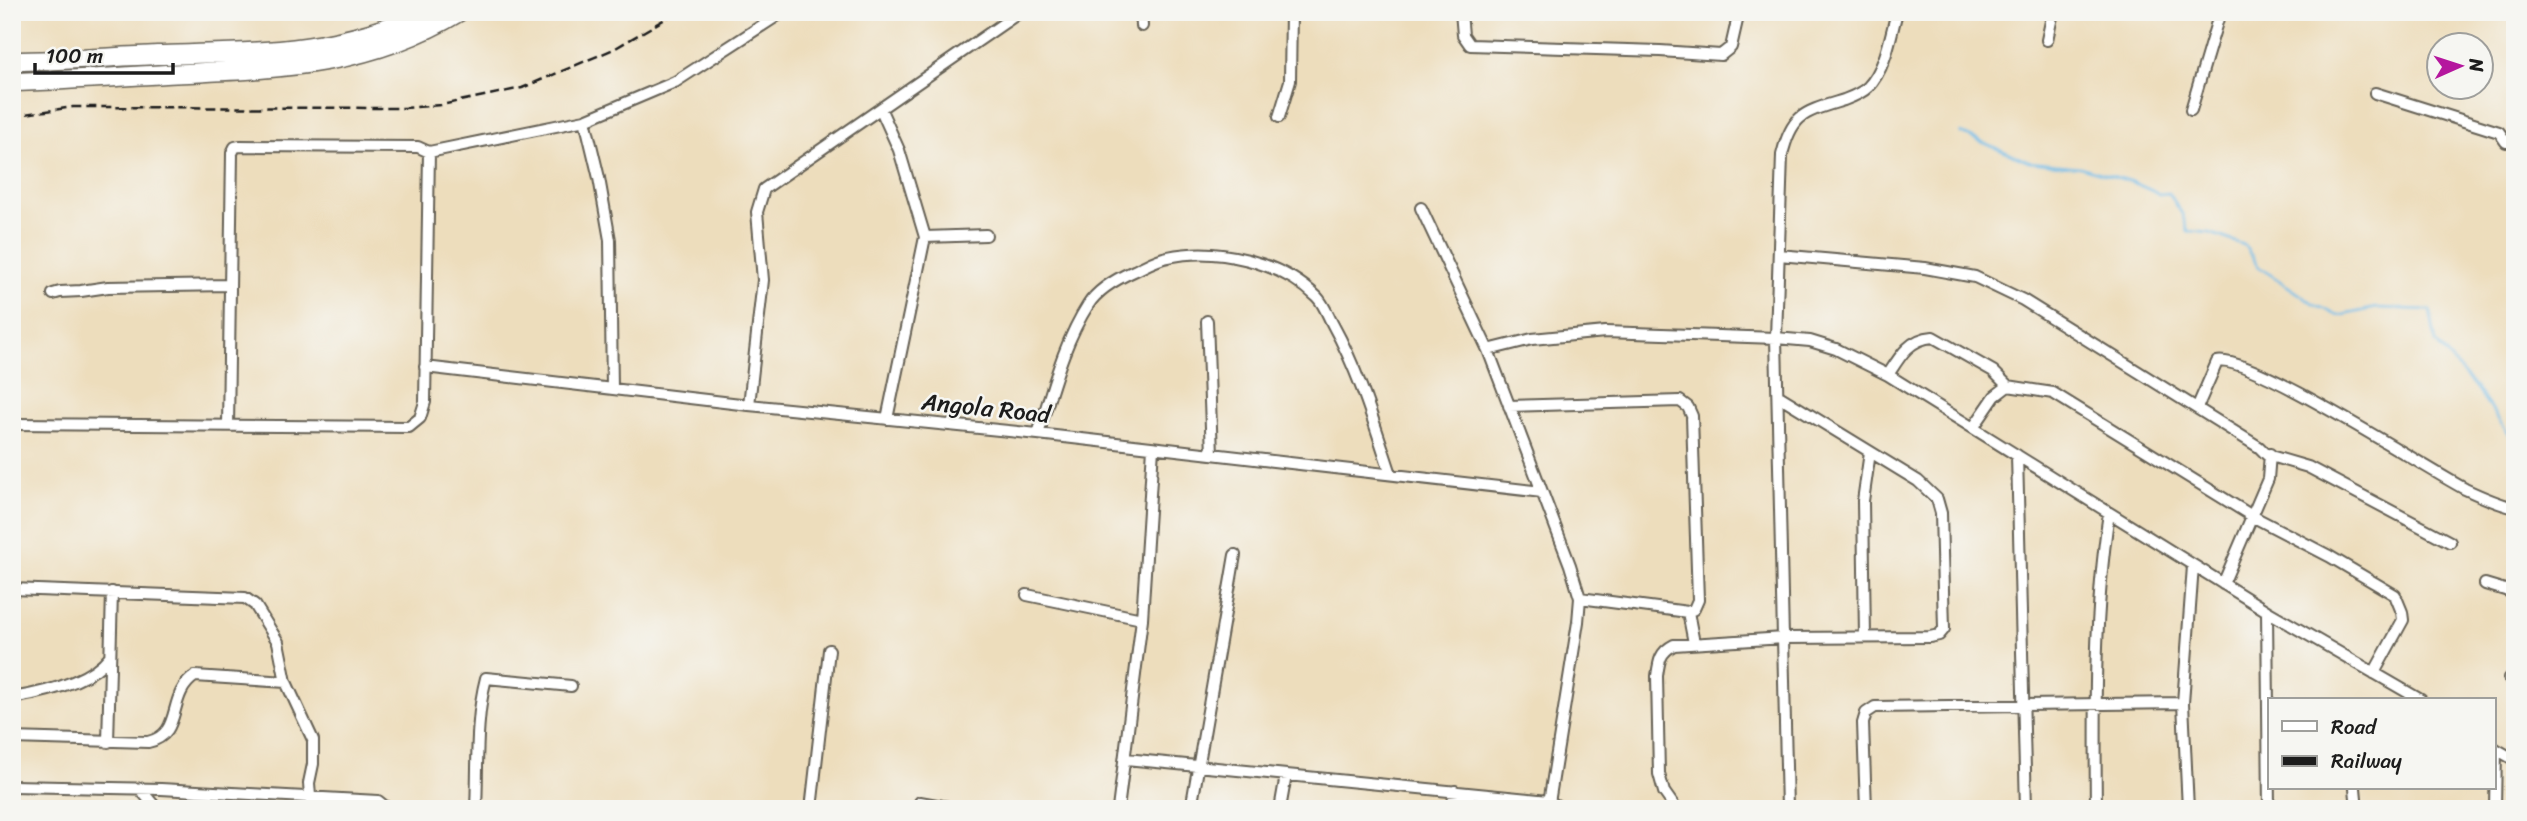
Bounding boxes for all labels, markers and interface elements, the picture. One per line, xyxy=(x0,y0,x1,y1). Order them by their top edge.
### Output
scale bar xyxy=(35,32,173,76)
north arrow xyxy=(2426,32,2496,102)
text: 100 m xyxy=(46,37,103,75)
text: N xyxy=(2460,57,2493,73)
street label: Angola Road xyxy=(919,380,1055,436)
legend xyxy=(2268,698,2496,790)
text: Road xyxy=(2331,708,2378,746)
text: Railway xyxy=(2331,742,2402,780)

